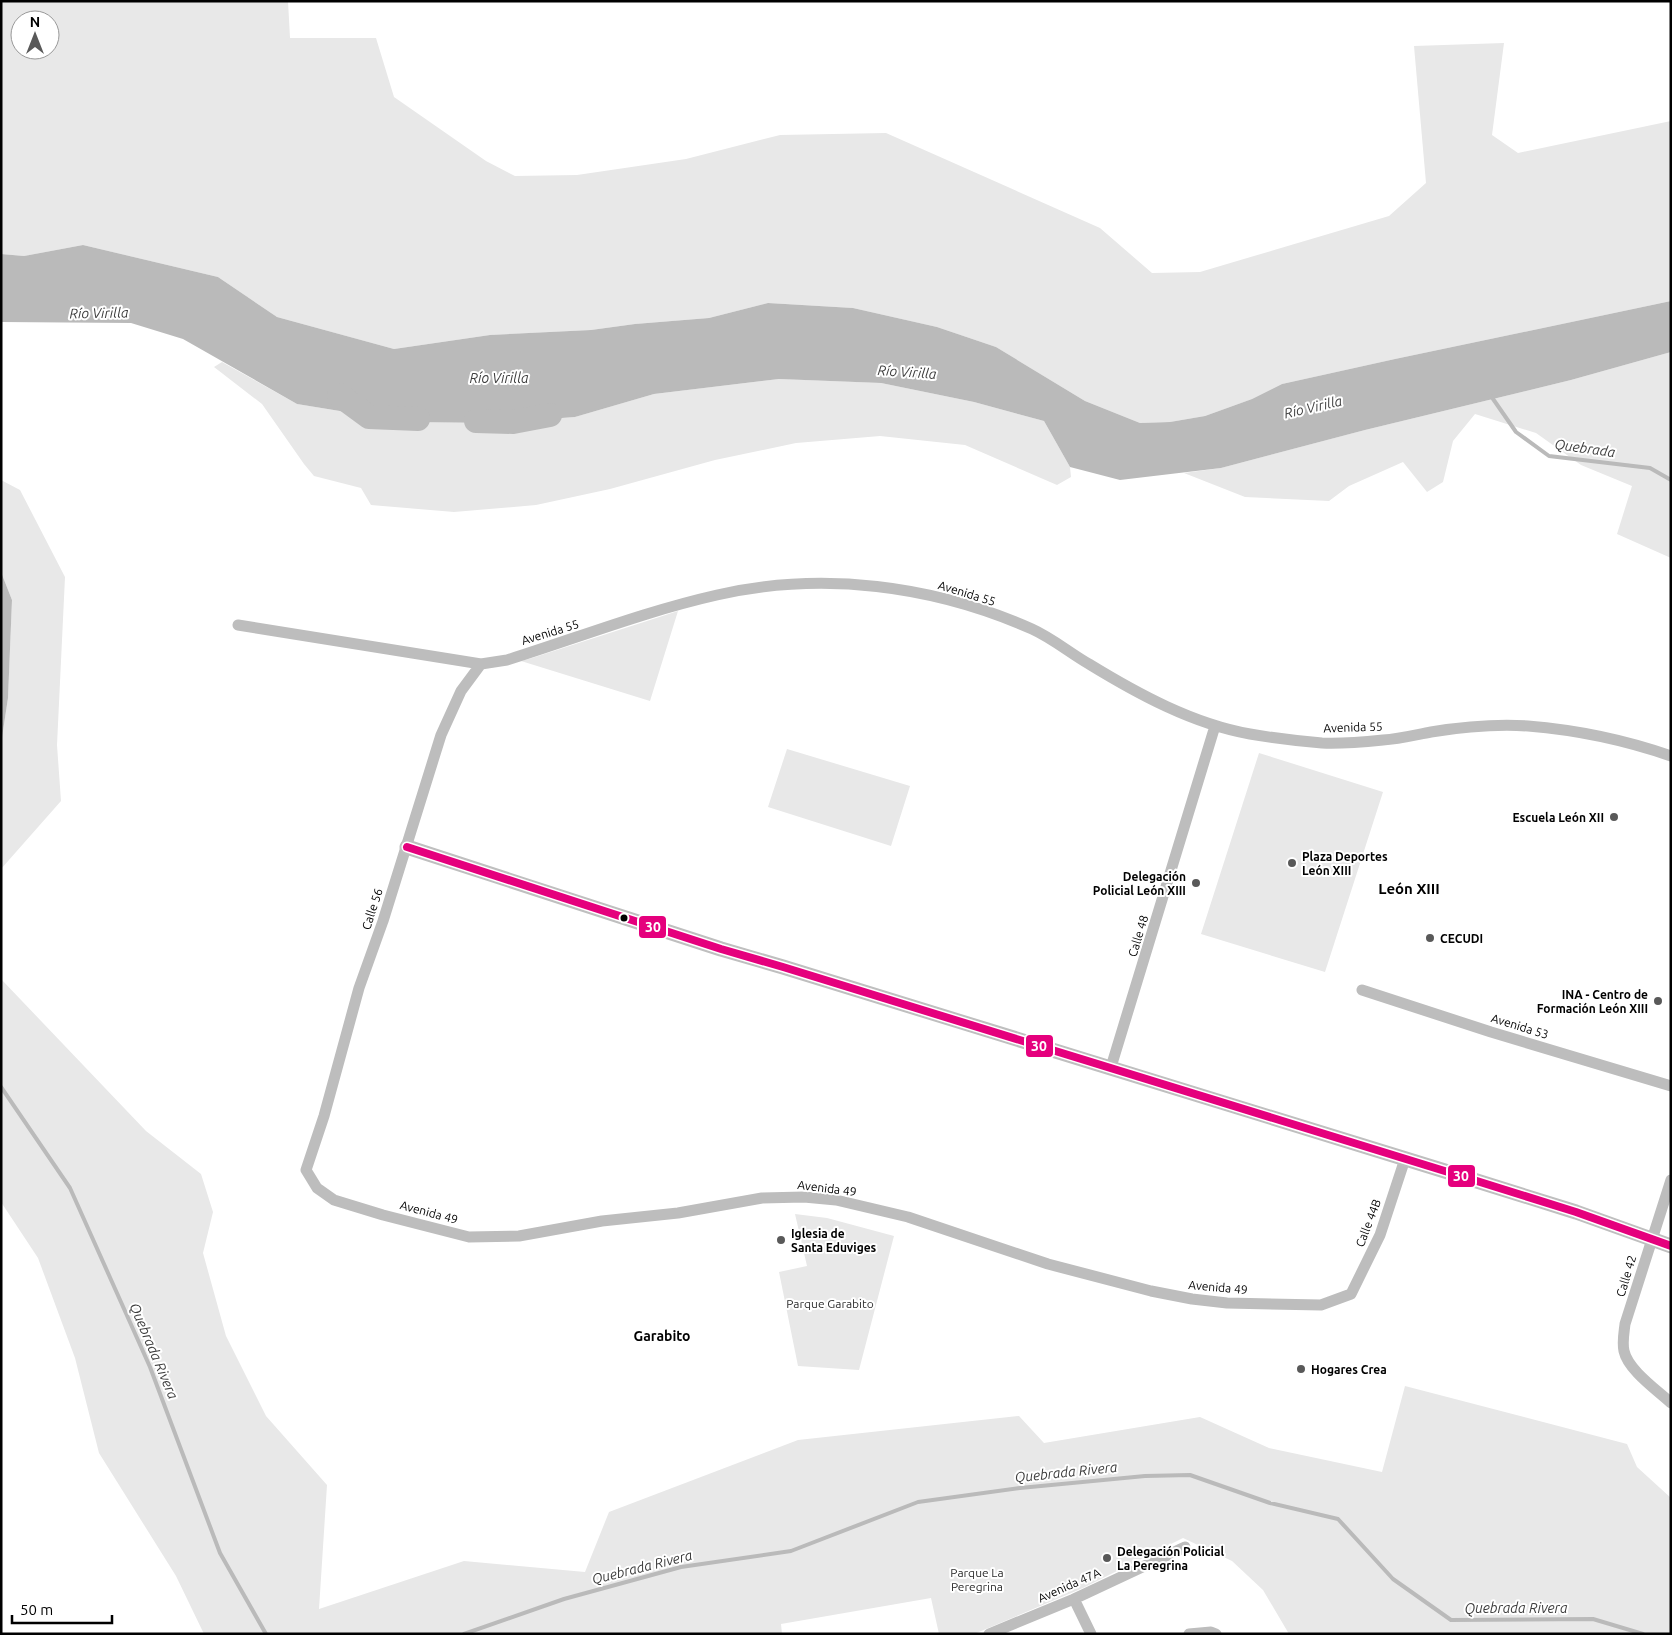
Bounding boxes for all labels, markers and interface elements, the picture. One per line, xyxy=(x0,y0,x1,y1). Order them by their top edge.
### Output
north arrow xyxy=(10,10,60,60)
text: N xyxy=(30,14,40,30)
water label: Río Virilla xyxy=(69,304,129,322)
water label: Río Virilla xyxy=(877,362,937,382)
water label: Río Virilla xyxy=(469,370,529,386)
water label: Río Virilla xyxy=(1282,392,1344,421)
water label: Quebrada xyxy=(1553,436,1617,461)
street label: Avenida 55 xyxy=(937,578,997,608)
street label: Avenida 55 xyxy=(520,617,580,647)
street label: Avenida 55 xyxy=(1323,719,1383,735)
place label: Escuela León XII xyxy=(1512,811,1604,824)
marker: Escuela León XII xyxy=(1608,811,1620,823)
place label: Plaza Deportes León XIII xyxy=(1302,850,1388,877)
marker: Plaza Deportes León XIII xyxy=(1286,857,1298,869)
place label: Delegación Policial León XIII xyxy=(1093,870,1186,897)
marker: Delegación Policial León XIII xyxy=(1190,877,1202,889)
district label: León XIII xyxy=(1378,880,1440,897)
street label: Calle 56 xyxy=(359,886,385,931)
unlabelled marker xyxy=(619,913,629,923)
street label: Calle 48 xyxy=(1126,913,1151,958)
line badge: 30 xyxy=(638,915,667,939)
text: 30 xyxy=(645,919,661,935)
marker: CECUDI xyxy=(1424,932,1436,944)
place label: CECUDI xyxy=(1440,932,1483,945)
place label: INA - Centro de Formación León XIII xyxy=(1537,988,1648,1015)
marker: INA - Centro de Formación León XIII xyxy=(1652,995,1664,1007)
street label: Avenida 53 xyxy=(1490,1011,1550,1041)
line badge: 30 xyxy=(1025,1034,1054,1058)
text: 30 xyxy=(1031,1038,1047,1054)
line badge: 30 xyxy=(1447,1164,1476,1188)
text: 30 xyxy=(1453,1168,1469,1184)
street label: Avenida 49 xyxy=(797,1178,857,1198)
street label: Calle 44B xyxy=(1353,1197,1383,1249)
street label: Avenida 49 xyxy=(399,1198,459,1226)
place label: Iglesia de Santa Eduviges xyxy=(791,1227,877,1254)
marker: Iglesia de Santa Eduviges xyxy=(775,1234,787,1246)
street label: Calle 42 xyxy=(1614,1254,1638,1298)
street label: Avenida 49 xyxy=(1188,1278,1248,1296)
park label: Parque Garabito xyxy=(786,1297,874,1310)
water label: Quebrada Rivera xyxy=(126,1301,182,1402)
district label: Garabito xyxy=(633,1328,691,1344)
marker: Hogares Crea xyxy=(1295,1363,1307,1375)
place label: Hogares Crea xyxy=(1311,1363,1387,1376)
water label: Quebrada Rivera xyxy=(1014,1459,1119,1486)
place label: Delegación Policial La Peregrina xyxy=(1117,1545,1224,1572)
water label: Quebrada Rivera xyxy=(590,1547,695,1588)
marker: Delegación Policial La Peregrina xyxy=(1101,1552,1113,1564)
street label: Avenida 47A xyxy=(1036,1565,1102,1605)
park label: Parque La Peregrina xyxy=(950,1566,1004,1593)
scale bar xyxy=(12,1592,112,1624)
water label: Quebrada Rivera xyxy=(1465,1600,1568,1617)
text: 50 m xyxy=(20,1601,53,1618)

